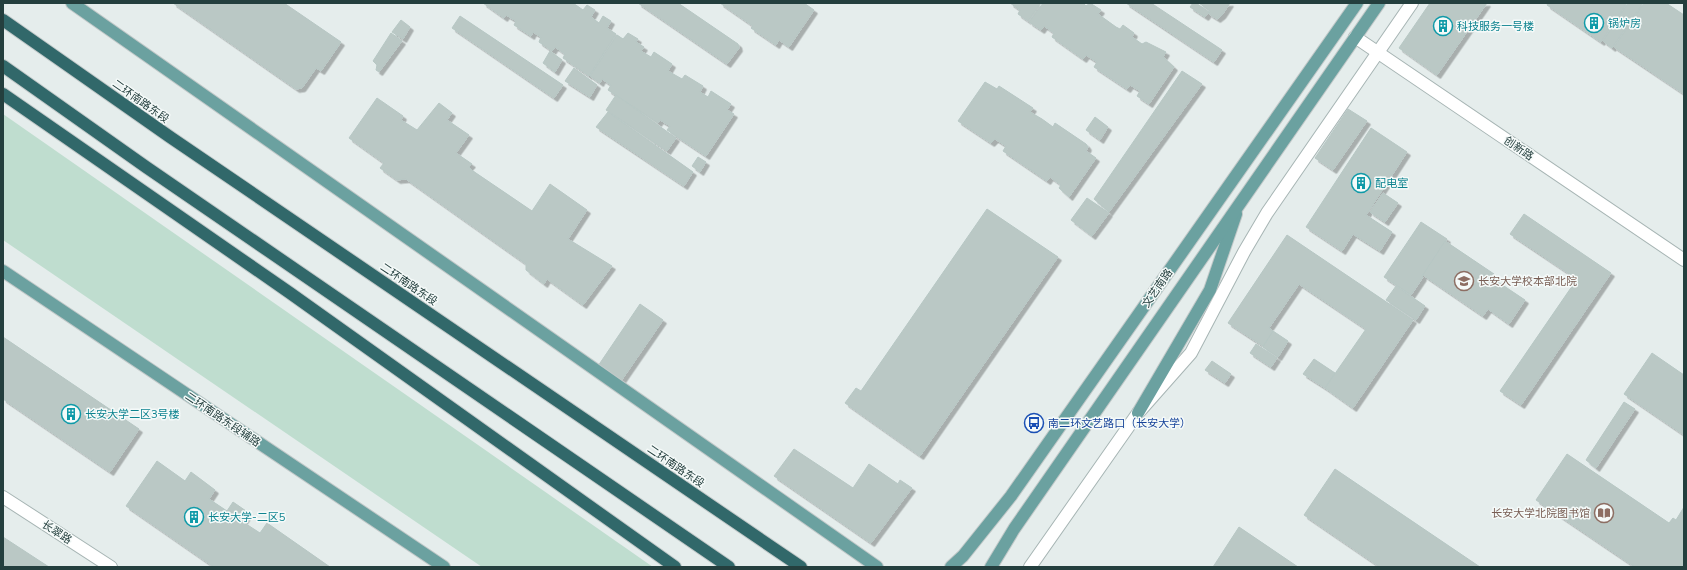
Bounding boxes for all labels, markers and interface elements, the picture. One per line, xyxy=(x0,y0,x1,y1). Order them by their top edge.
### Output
building icon: 锅炉房 xyxy=(1583,12,1605,34)
building icon: 科技服务一号楼 xyxy=(1432,15,1454,37)
place label: 锅炉房 xyxy=(1608,16,1641,30)
place label: 科技服务一号楼 xyxy=(1457,19,1534,33)
street label: 二环南路东段 xyxy=(110,76,172,126)
street label: 创新路 xyxy=(1501,133,1537,163)
building icon: 配电室 xyxy=(1350,172,1372,194)
place label: 配电室 xyxy=(1375,176,1408,190)
street label: 二环南路东段 xyxy=(378,260,440,308)
street label: 文艺南路 xyxy=(1139,266,1175,310)
school or university icon: 长安大学校本部北院 xyxy=(1453,270,1475,292)
place label: 长安大学校本部北院 xyxy=(1478,274,1577,288)
street label: 二环南路东段辅路 xyxy=(183,389,263,449)
building icon: 长安大学二区3号楼 xyxy=(60,403,82,425)
place label: 长安大学二区3号楼 xyxy=(85,407,180,421)
bus stop icon: 南二环文艺路口（长安大学） xyxy=(1023,412,1045,434)
place label: 南二环文艺路口（长安大学） xyxy=(1048,416,1191,430)
street label: 二环南路东段 xyxy=(645,442,707,490)
library icon: 长安大学北院图书馆 xyxy=(1593,502,1615,524)
building icon: 长安大学-二区5 xyxy=(183,506,205,528)
place label: 长安大学北院图书馆 xyxy=(1491,506,1590,520)
place label: 长安大学-二区5 xyxy=(208,510,286,524)
street label: 长翠路 xyxy=(39,517,75,547)

